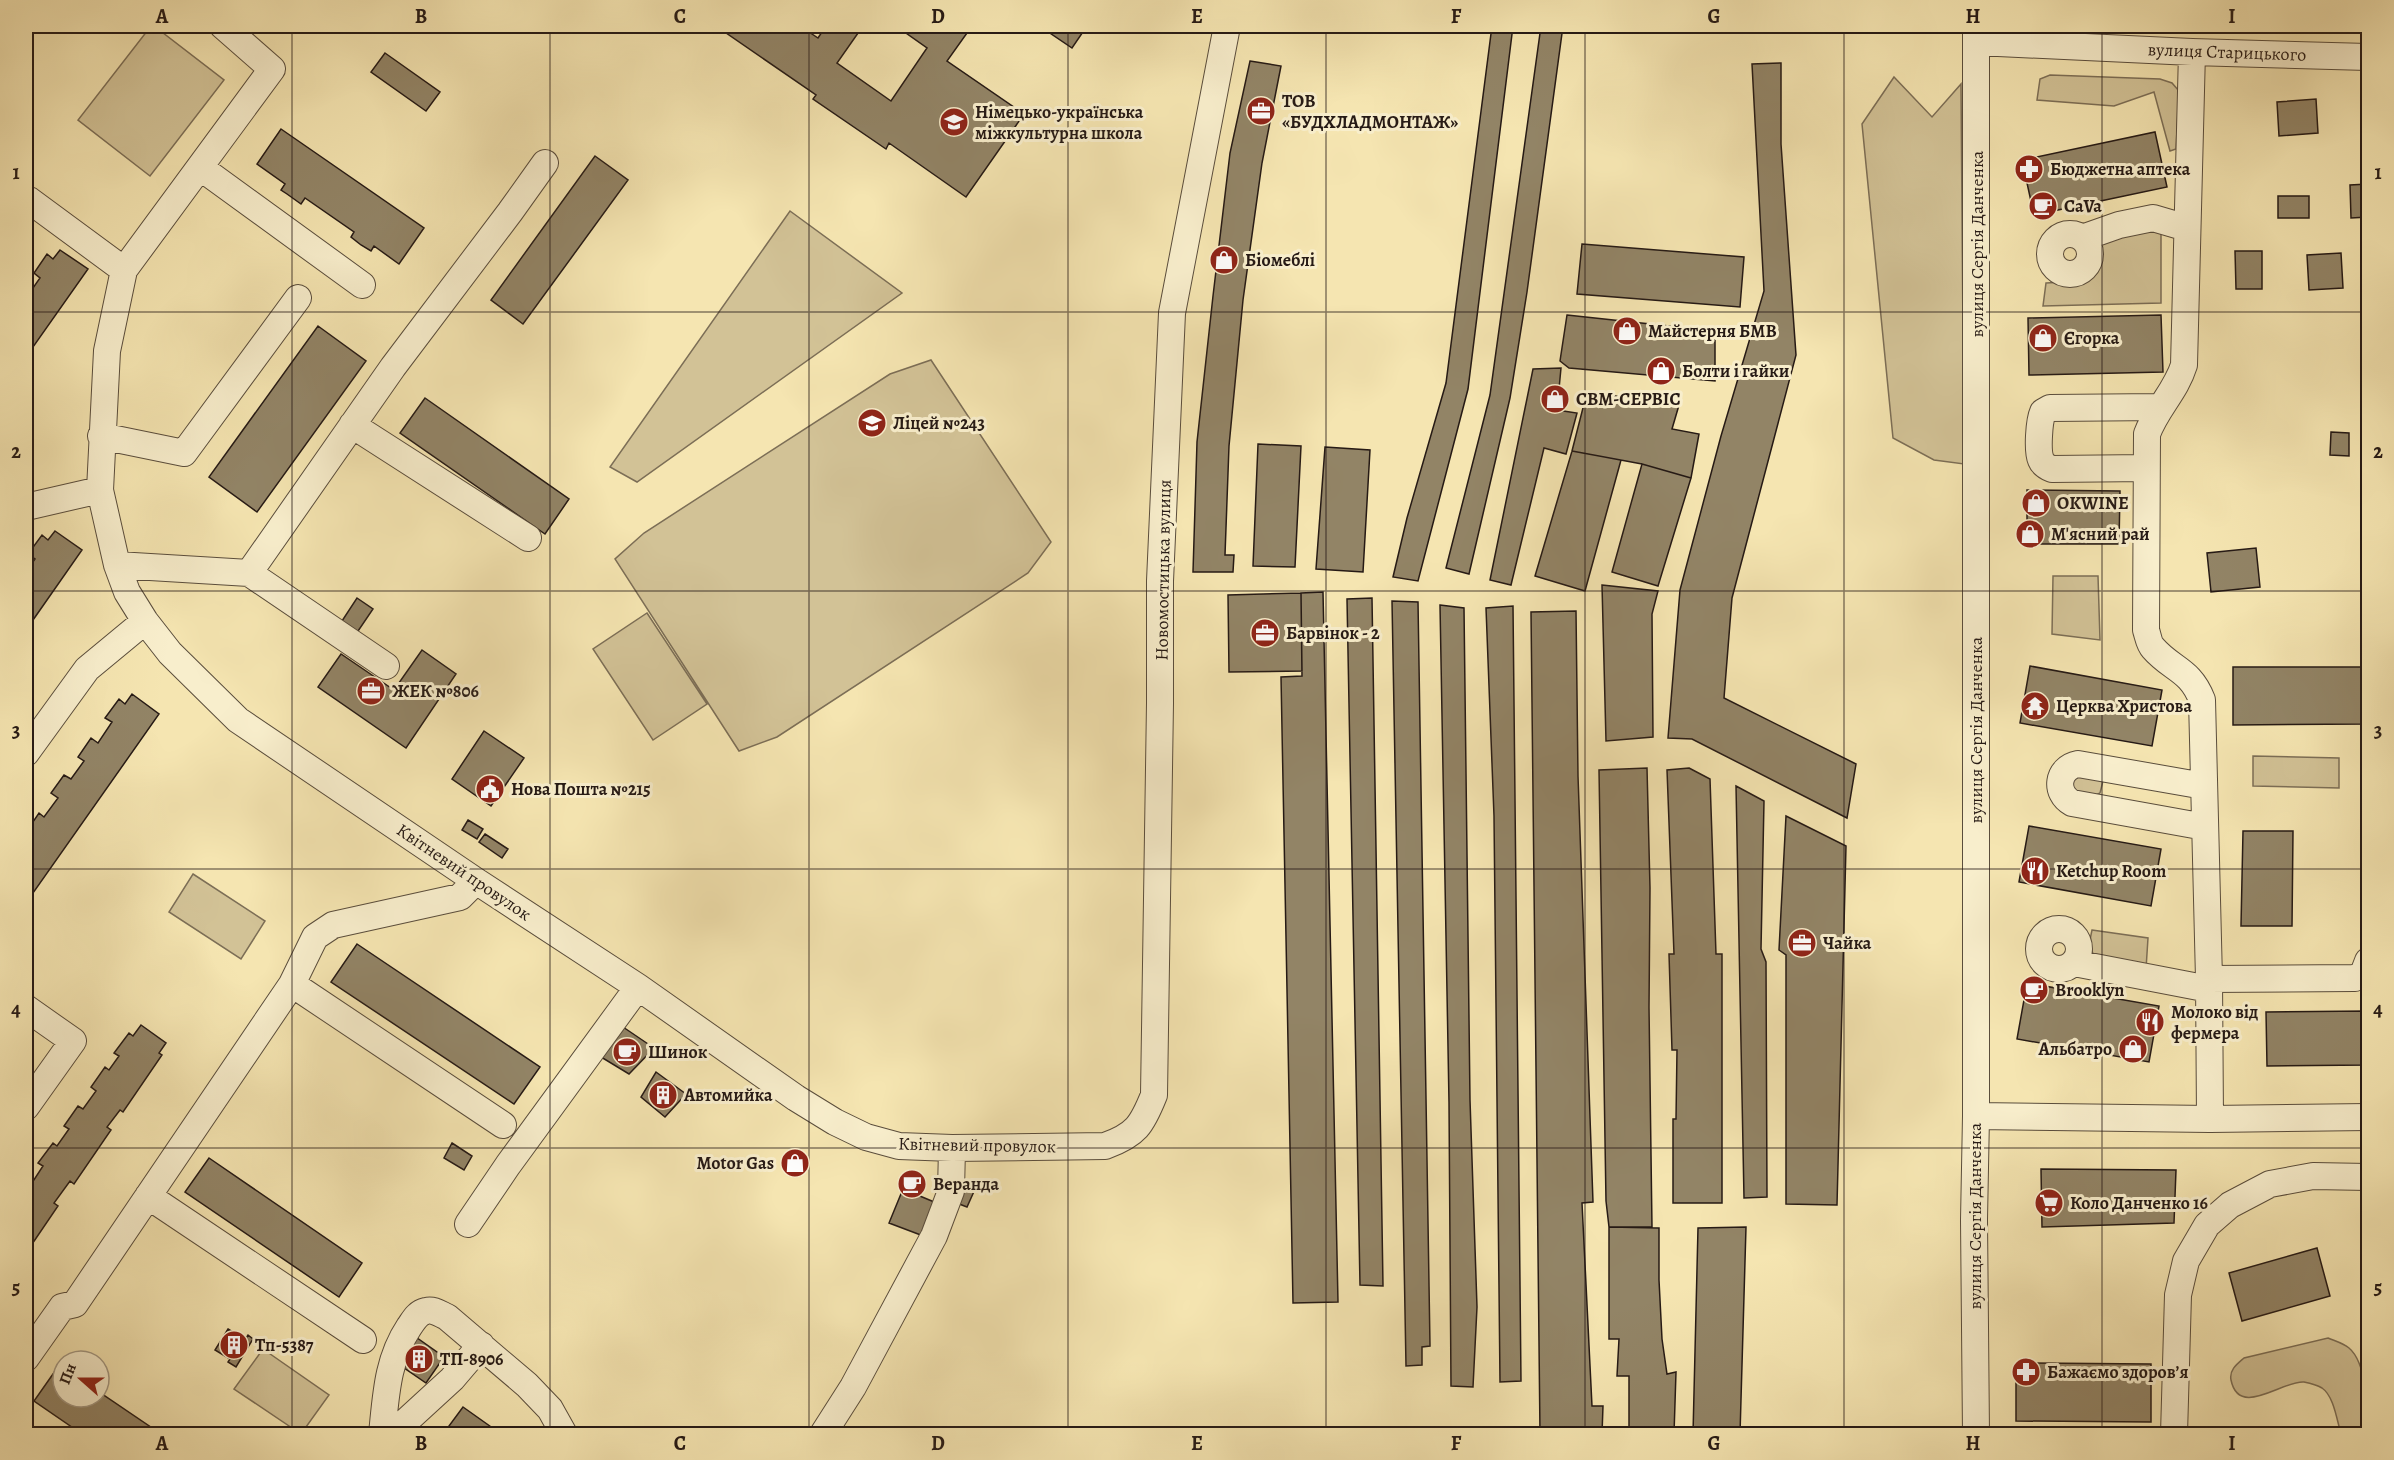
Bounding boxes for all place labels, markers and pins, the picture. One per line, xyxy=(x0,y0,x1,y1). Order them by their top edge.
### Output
place label: ТОВ «БУДХЛАДМОНТАЖ» xyxy=(1282,89,1458,134)
office icon: ТОВ «БУДХЛАДМОНТАЖ» xyxy=(1245,95,1277,127)
place label: Німецько-українська міжкультурна школа xyxy=(975,100,1144,145)
school or university icon: Німецько-українська міжкультурна школа xyxy=(938,106,970,138)
pharmacy icon: Бюджетна аптека xyxy=(2013,153,2045,185)
place label: Бюджетна аптека xyxy=(2050,157,2191,181)
cafe icon: CaVa xyxy=(2027,190,2059,222)
place label: CaVa xyxy=(2064,194,2102,218)
shop icon: Біомеблі xyxy=(1208,244,1240,276)
place label: Біомеблі xyxy=(1245,248,1315,272)
shop icon: Майстерня БМВ xyxy=(1611,315,1643,347)
place label: Майстерня БМВ xyxy=(1648,319,1777,343)
shop icon: Єгорка xyxy=(2027,322,2059,354)
place label: Єгорка xyxy=(2064,326,2120,350)
shop icon: Болти і гайки xyxy=(1645,355,1677,387)
place label: Болти і гайки xyxy=(1682,359,1790,383)
shop icon: СВМ-СЕРВІС xyxy=(1539,383,1571,415)
place label: СВМ-СЕРВІС xyxy=(1576,387,1681,411)
school or university icon: Ліцей №243 xyxy=(856,407,888,439)
place label: Ліцей №243 xyxy=(893,411,985,435)
shop icon: OKWINE xyxy=(2020,487,2052,519)
place label: OKWINE xyxy=(2057,491,2129,515)
shop icon: М'ясний рай xyxy=(2014,518,2046,550)
place label: М'ясний рай xyxy=(2051,522,2150,546)
office icon: Барвінок - 2 xyxy=(1249,617,1281,649)
place label: Барвінок - 2 xyxy=(1286,621,1380,645)
office icon: ЖЕК №806 xyxy=(355,675,387,707)
place label: ЖЕК №806 xyxy=(392,679,479,703)
temple icon: Церква Христова xyxy=(2019,690,2051,722)
place label: Церква Христова xyxy=(2056,694,2192,718)
public building icon: Нова Пошта №215 xyxy=(474,773,506,805)
place label: Нова Пошта №215 xyxy=(511,777,651,801)
restaurant icon: Ketchup Room xyxy=(2019,855,2051,887)
place label: Ketchup Room xyxy=(2056,859,2166,883)
office icon: Чайка xyxy=(1786,927,1818,959)
place label: Чайка xyxy=(1823,931,1872,955)
cafe icon: Brooklyn xyxy=(2018,974,2050,1006)
place label: Brooklyn xyxy=(2055,978,2125,1002)
place label: Молоко від фермера xyxy=(2171,1000,2258,1045)
restaurant icon: Молоко від фермера xyxy=(2134,1006,2166,1038)
shop icon: Альбатро xyxy=(2117,1033,2149,1065)
cafe icon: Шинок xyxy=(611,1036,643,1068)
place label: Альбатро xyxy=(2037,1037,2112,1061)
place label: Шинок xyxy=(648,1040,708,1064)
building icon: Автомийка xyxy=(647,1079,679,1111)
place label: Автомийка xyxy=(683,1083,773,1107)
shop icon: Motor Gas xyxy=(779,1147,811,1179)
place label: Motor Gas xyxy=(696,1151,774,1175)
cafe icon: Веранда xyxy=(896,1168,928,1200)
place label: Веранда xyxy=(933,1172,1000,1196)
supermarket icon: Коло Данченко 16 xyxy=(2033,1187,2065,1219)
place label: Коло Данченко 16 xyxy=(2070,1191,2208,1215)
building icon: Тп-5387 xyxy=(218,1329,250,1361)
place label: Тп-5387 xyxy=(255,1333,314,1357)
building icon: ТП-8906 xyxy=(403,1343,435,1375)
place label: ТП-8906 xyxy=(440,1347,504,1371)
pharmacy icon: Бажаємо здоровʼя xyxy=(2010,1356,2042,1388)
place label: Бажаємо здоровʼя xyxy=(2047,1360,2188,1384)

